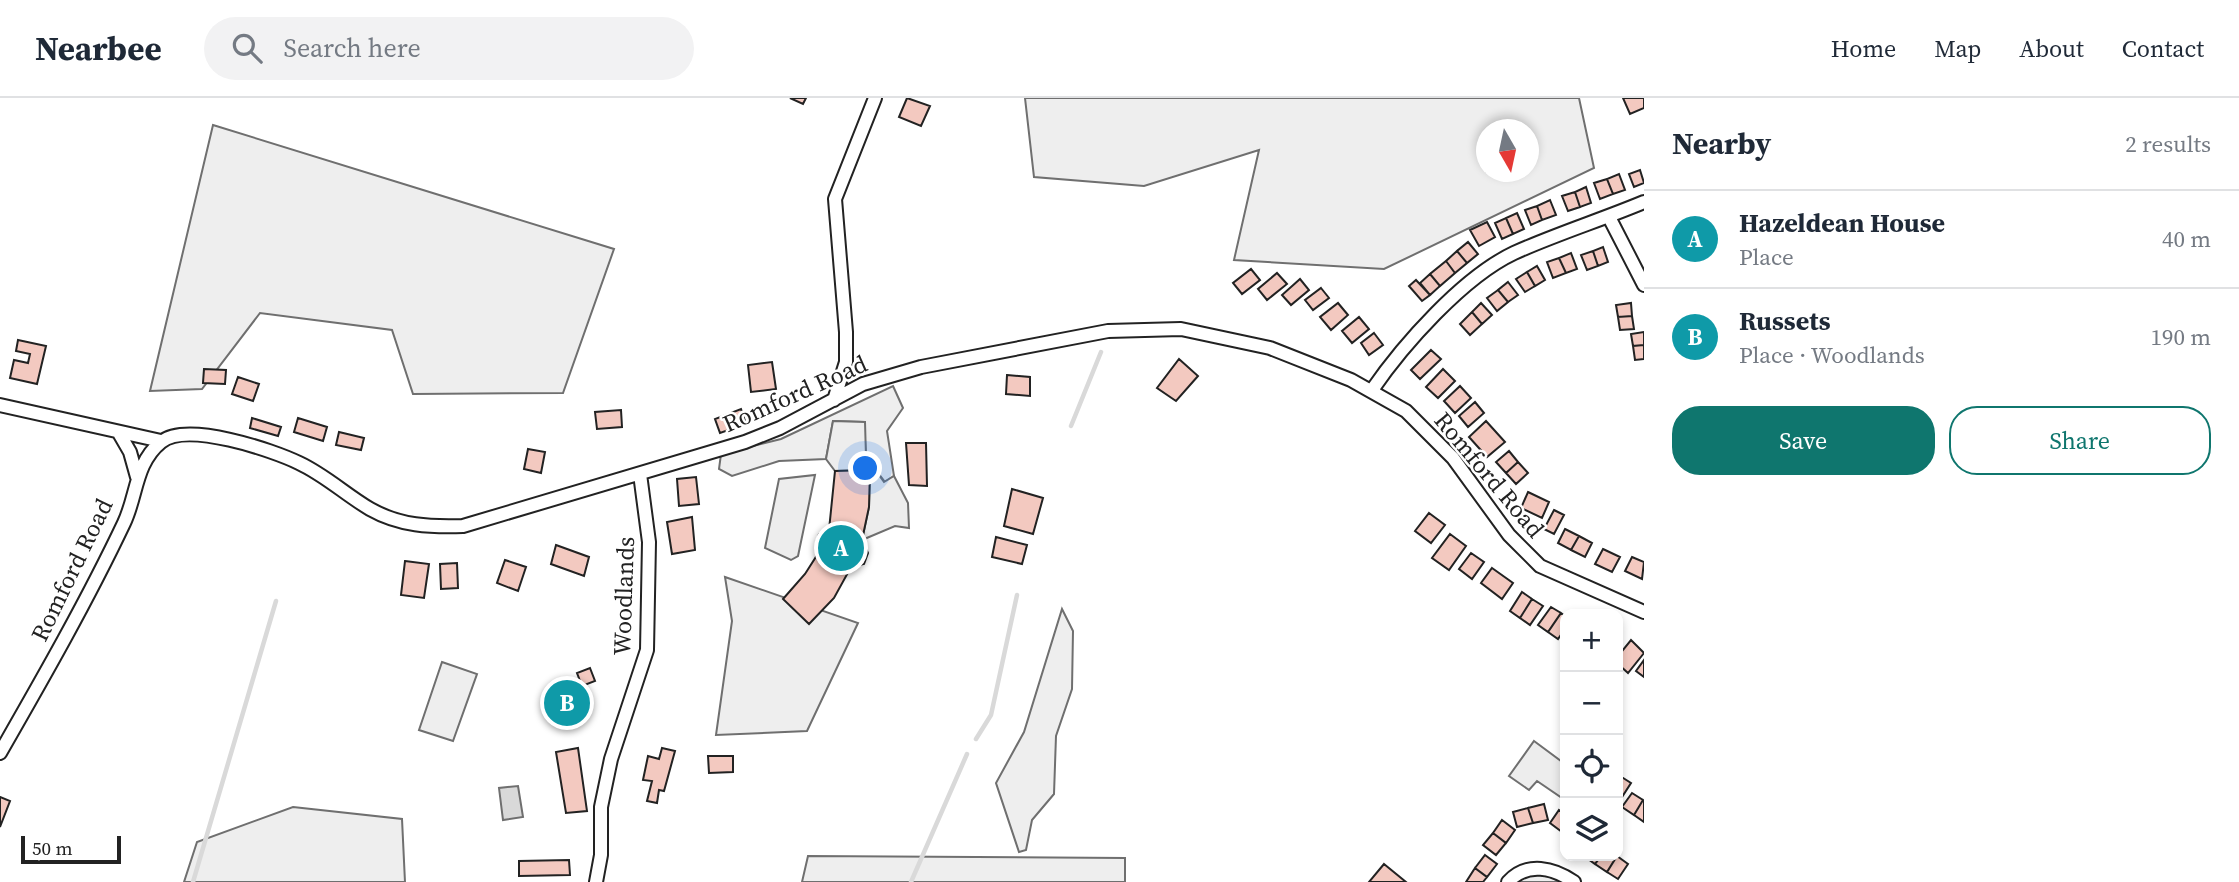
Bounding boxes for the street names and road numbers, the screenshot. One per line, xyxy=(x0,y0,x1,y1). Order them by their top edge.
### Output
street label: Romford Road xyxy=(717,347,873,440)
street label: Romford Road xyxy=(1427,405,1552,545)
street label: Romford Road xyxy=(23,493,121,647)
street label: Woodlands xyxy=(605,536,642,656)

